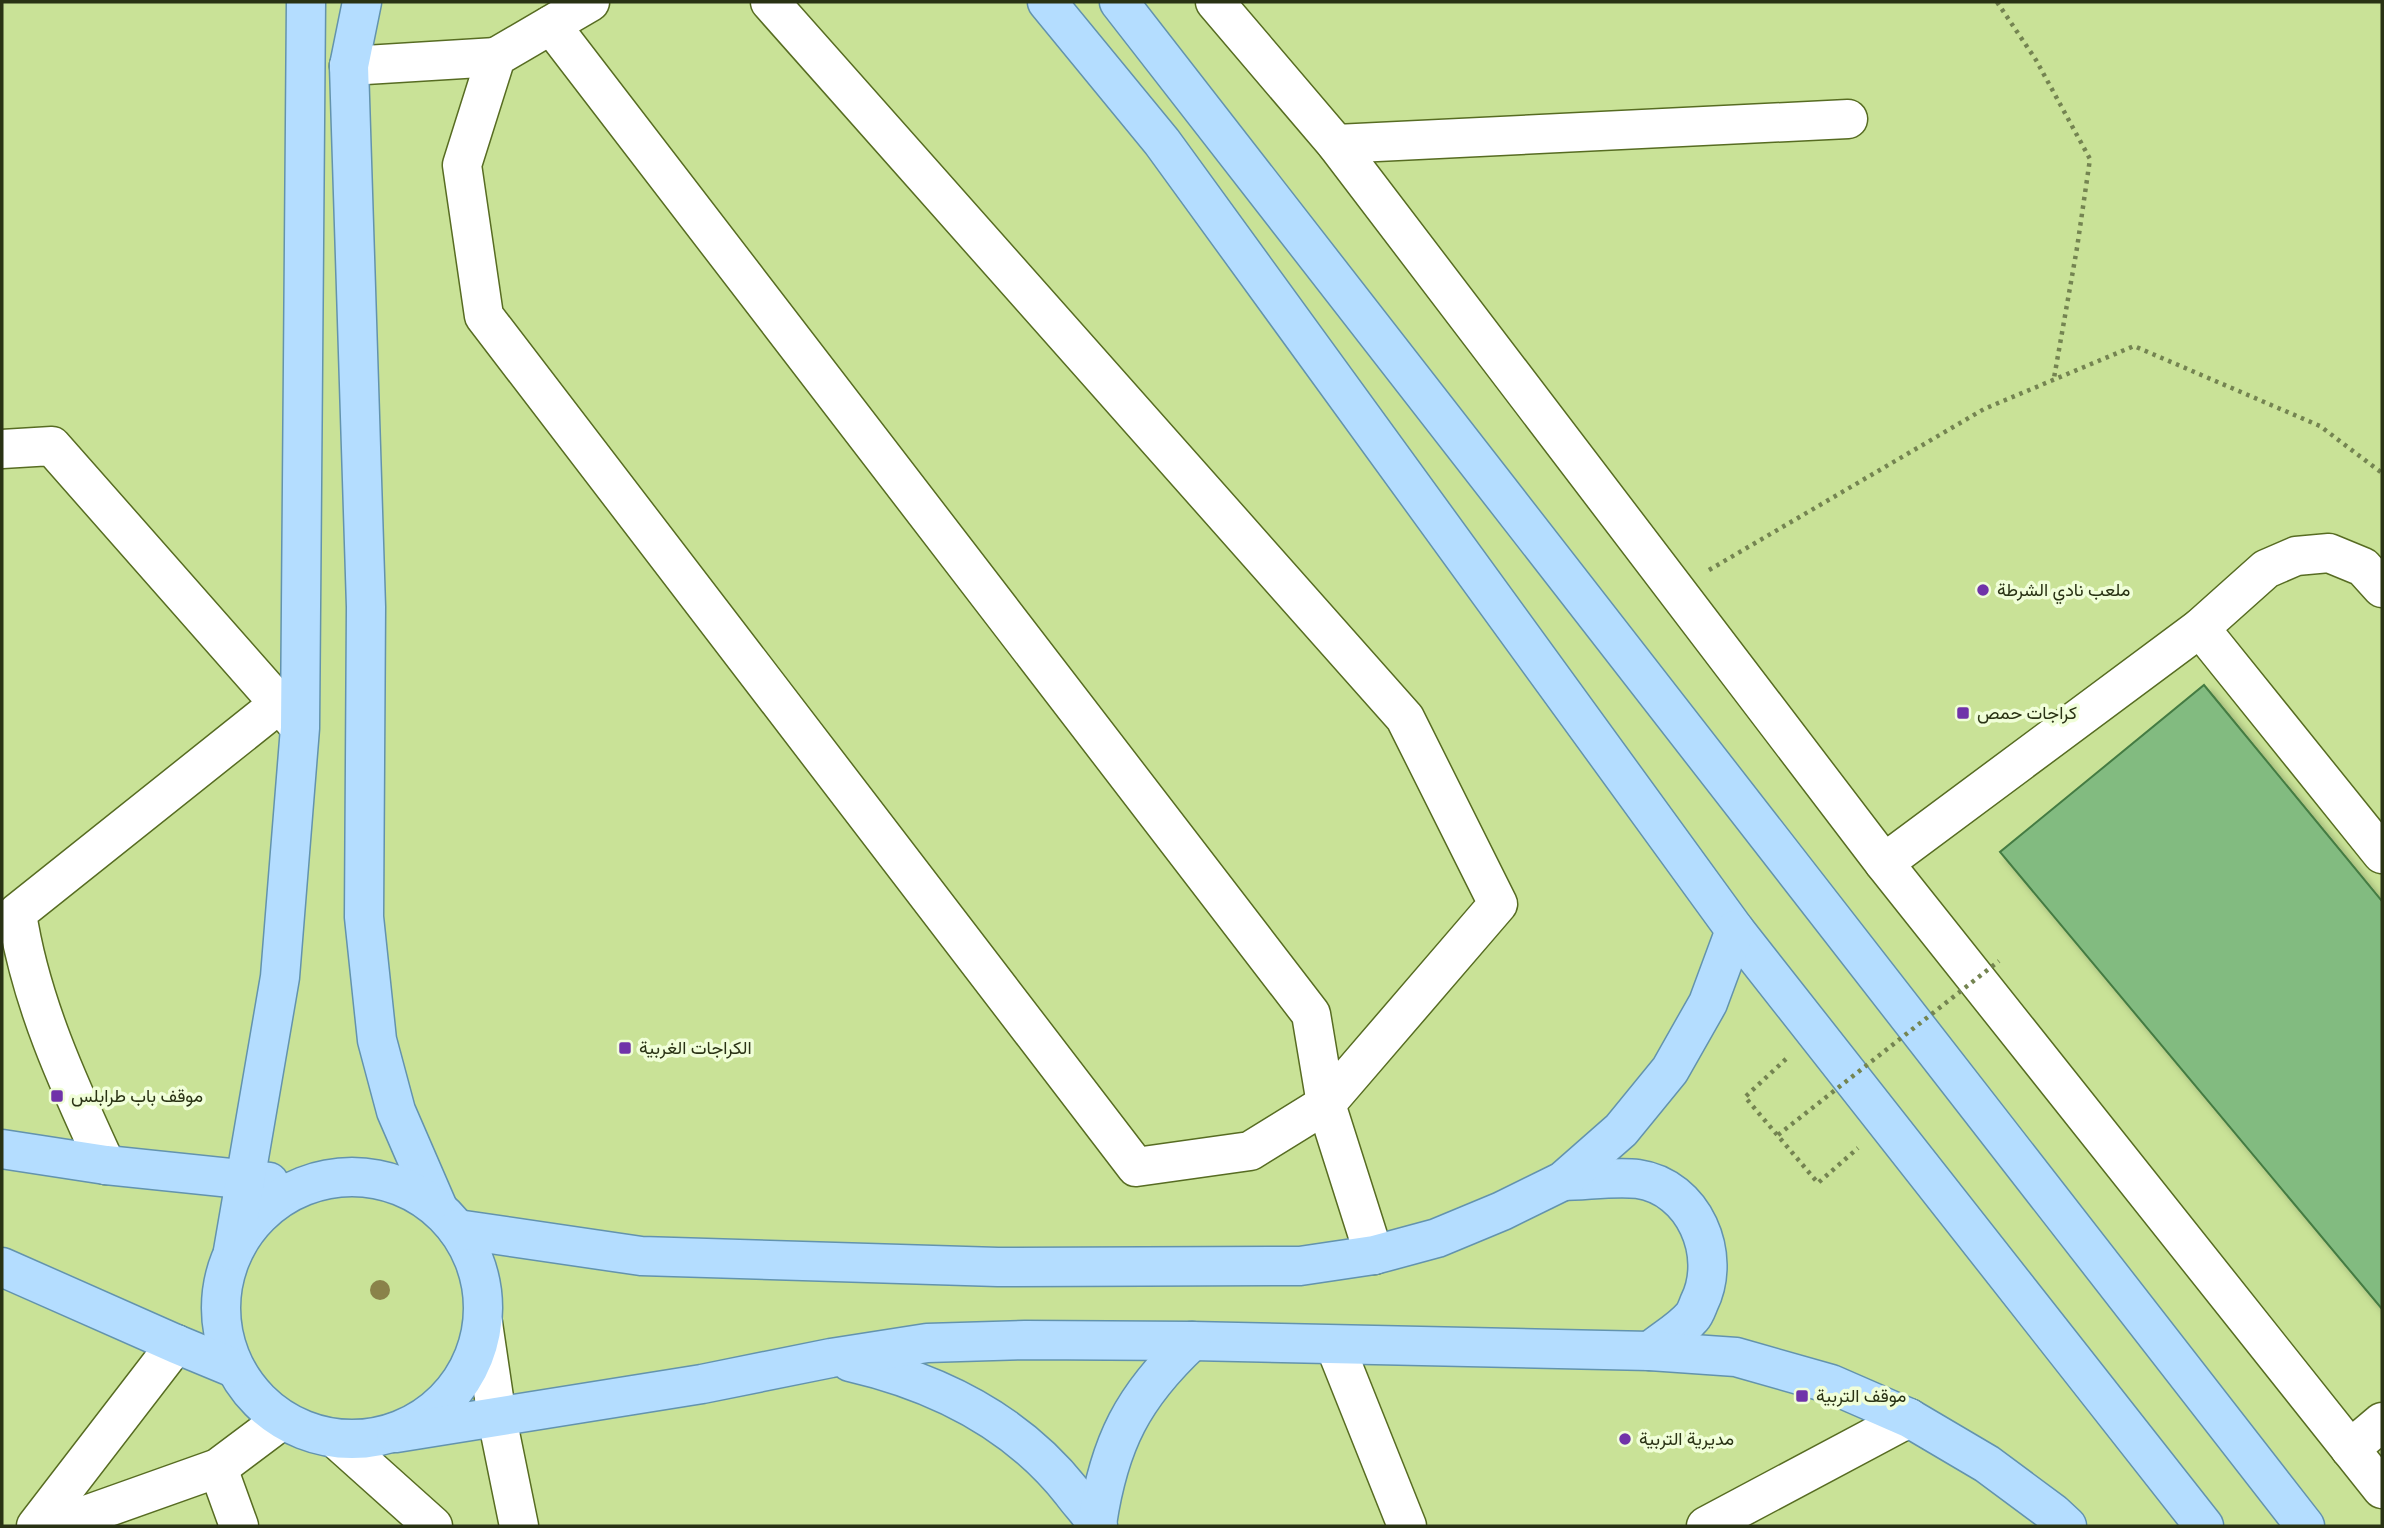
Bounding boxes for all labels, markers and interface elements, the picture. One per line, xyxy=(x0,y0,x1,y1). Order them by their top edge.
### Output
place label: ملعب نادي الشرطة xyxy=(1997,577,2130,605)
marker: ملعب نادي الشرطة xyxy=(1975,582,1991,598)
place label: كراجات حمص xyxy=(1977,700,2077,724)
marker: كراجات حمص xyxy=(1955,705,1971,721)
place label: الكراجات الغربية xyxy=(639,1035,752,1059)
marker: الكراجات الغربية xyxy=(617,1040,633,1056)
place label: موقف باب طرابلس xyxy=(71,1083,203,1107)
marker: موقف باب طرابلس xyxy=(49,1088,65,1104)
place label: موقف التربية xyxy=(1816,1383,1906,1407)
marker: موقف التربية xyxy=(1794,1388,1810,1404)
place label: مديرية التربية xyxy=(1639,1426,1734,1450)
marker: مديرية التربية xyxy=(1617,1431,1633,1447)

